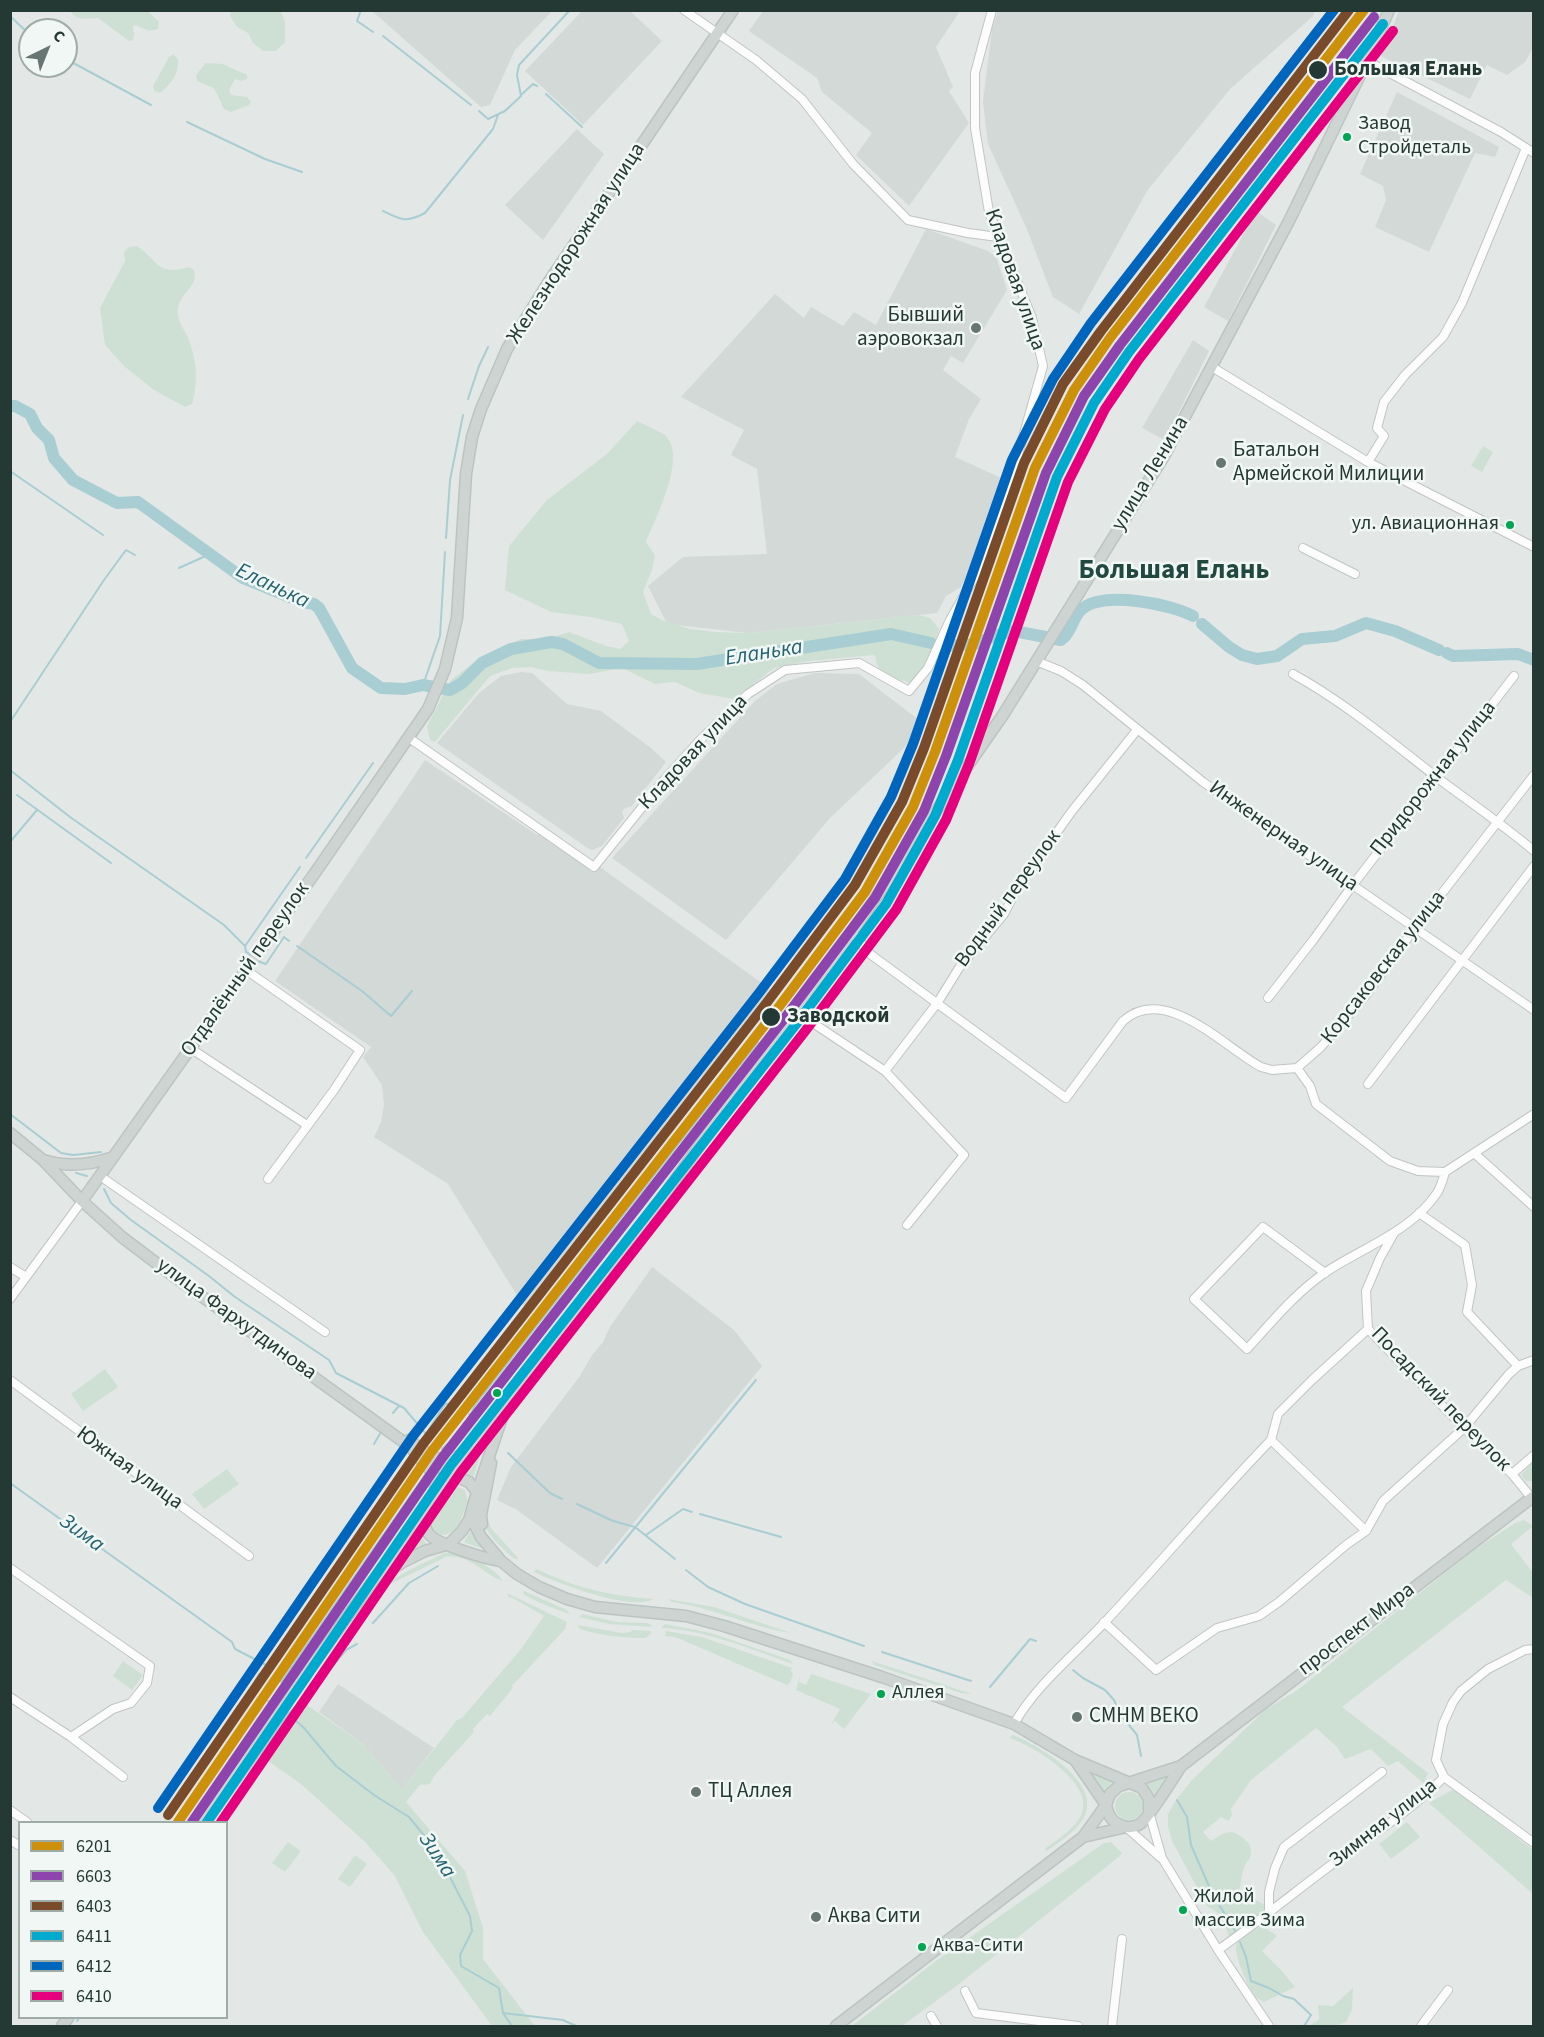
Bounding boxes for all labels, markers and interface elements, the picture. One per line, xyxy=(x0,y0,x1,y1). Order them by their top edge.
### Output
north arrow xyxy=(18,18,78,78)
text: С xyxy=(48,25,70,48)
place label: Большая Елань xyxy=(1334,57,1482,83)
marker: Большая Елань xyxy=(1307,59,1329,81)
place label: Завод Стройдеталь xyxy=(1358,113,1471,160)
marker: Завод Стройдеталь xyxy=(1341,131,1353,143)
street label: Железнодорожная улица xyxy=(503,139,651,349)
street label: Кладовая улица xyxy=(978,206,1050,354)
place label: Бывший аэровокзал xyxy=(857,303,964,353)
marker: Бывший аэровокзал xyxy=(969,321,983,335)
street label: улица Ленина xyxy=(1107,412,1195,536)
place label: Батальон Армейской Милиции xyxy=(1233,438,1424,488)
marker: Батальон Армейской Милиции xyxy=(1214,456,1228,470)
place label: ул. Авиационная xyxy=(1352,513,1499,537)
marker: ул. Авиационная xyxy=(1504,519,1516,531)
district label: Большая Елань xyxy=(1079,556,1269,588)
water label: Еланька xyxy=(231,559,313,615)
water label: Еланька xyxy=(723,635,805,673)
street label: Кладовая улица xyxy=(634,690,754,816)
street label: Придорожная улица xyxy=(1366,697,1502,861)
street label: Инженерная улица xyxy=(1204,776,1362,898)
street label: Водный переулок xyxy=(951,825,1067,973)
street label: Отдалённый переулок xyxy=(176,878,316,1062)
street label: Корсаковская улица xyxy=(1316,886,1452,1050)
place label: Заводской xyxy=(787,1004,889,1030)
marker: Заводской xyxy=(760,1006,782,1028)
street label: улица Фархутдинова xyxy=(151,1253,321,1387)
street label: Посадский переулок xyxy=(1365,1323,1515,1477)
unlabelled marker xyxy=(491,1387,503,1399)
street label: Южная улица xyxy=(71,1422,187,1516)
water label: Зима xyxy=(53,1509,109,1559)
street label: проспект Мира xyxy=(1294,1578,1420,1682)
place label: Аллея xyxy=(892,1682,945,1706)
marker: Аллея xyxy=(875,1688,887,1700)
place label: СМНМ ВЕКО xyxy=(1089,1704,1199,1730)
marker: СМНМ ВЕКО xyxy=(1070,1710,1084,1724)
street label: Зимняя улица xyxy=(1325,1774,1443,1874)
place label: ТЦ Аллея xyxy=(708,1779,792,1805)
marker: ТЦ Аллея xyxy=(689,1785,703,1799)
legend xyxy=(18,1821,228,2019)
water label: Зима xyxy=(412,1828,460,1884)
text: 6201 xyxy=(76,1834,112,1859)
text: 6603 xyxy=(76,1864,112,1889)
place label: Жилой массив Зима xyxy=(1194,1886,1305,1933)
text: 6403 xyxy=(76,1894,112,1919)
place label: Аква Сити xyxy=(828,1904,921,1930)
marker: Жилой массив Зима xyxy=(1177,1904,1189,1916)
marker: Аква Сити xyxy=(809,1910,823,1924)
text: 6411 xyxy=(76,1924,112,1949)
place label: Аква-Сити xyxy=(933,1935,1023,1959)
marker: Аква-Сити xyxy=(916,1941,928,1953)
text: 6412 xyxy=(76,1954,112,1979)
text: 6410 xyxy=(76,1984,112,2009)

